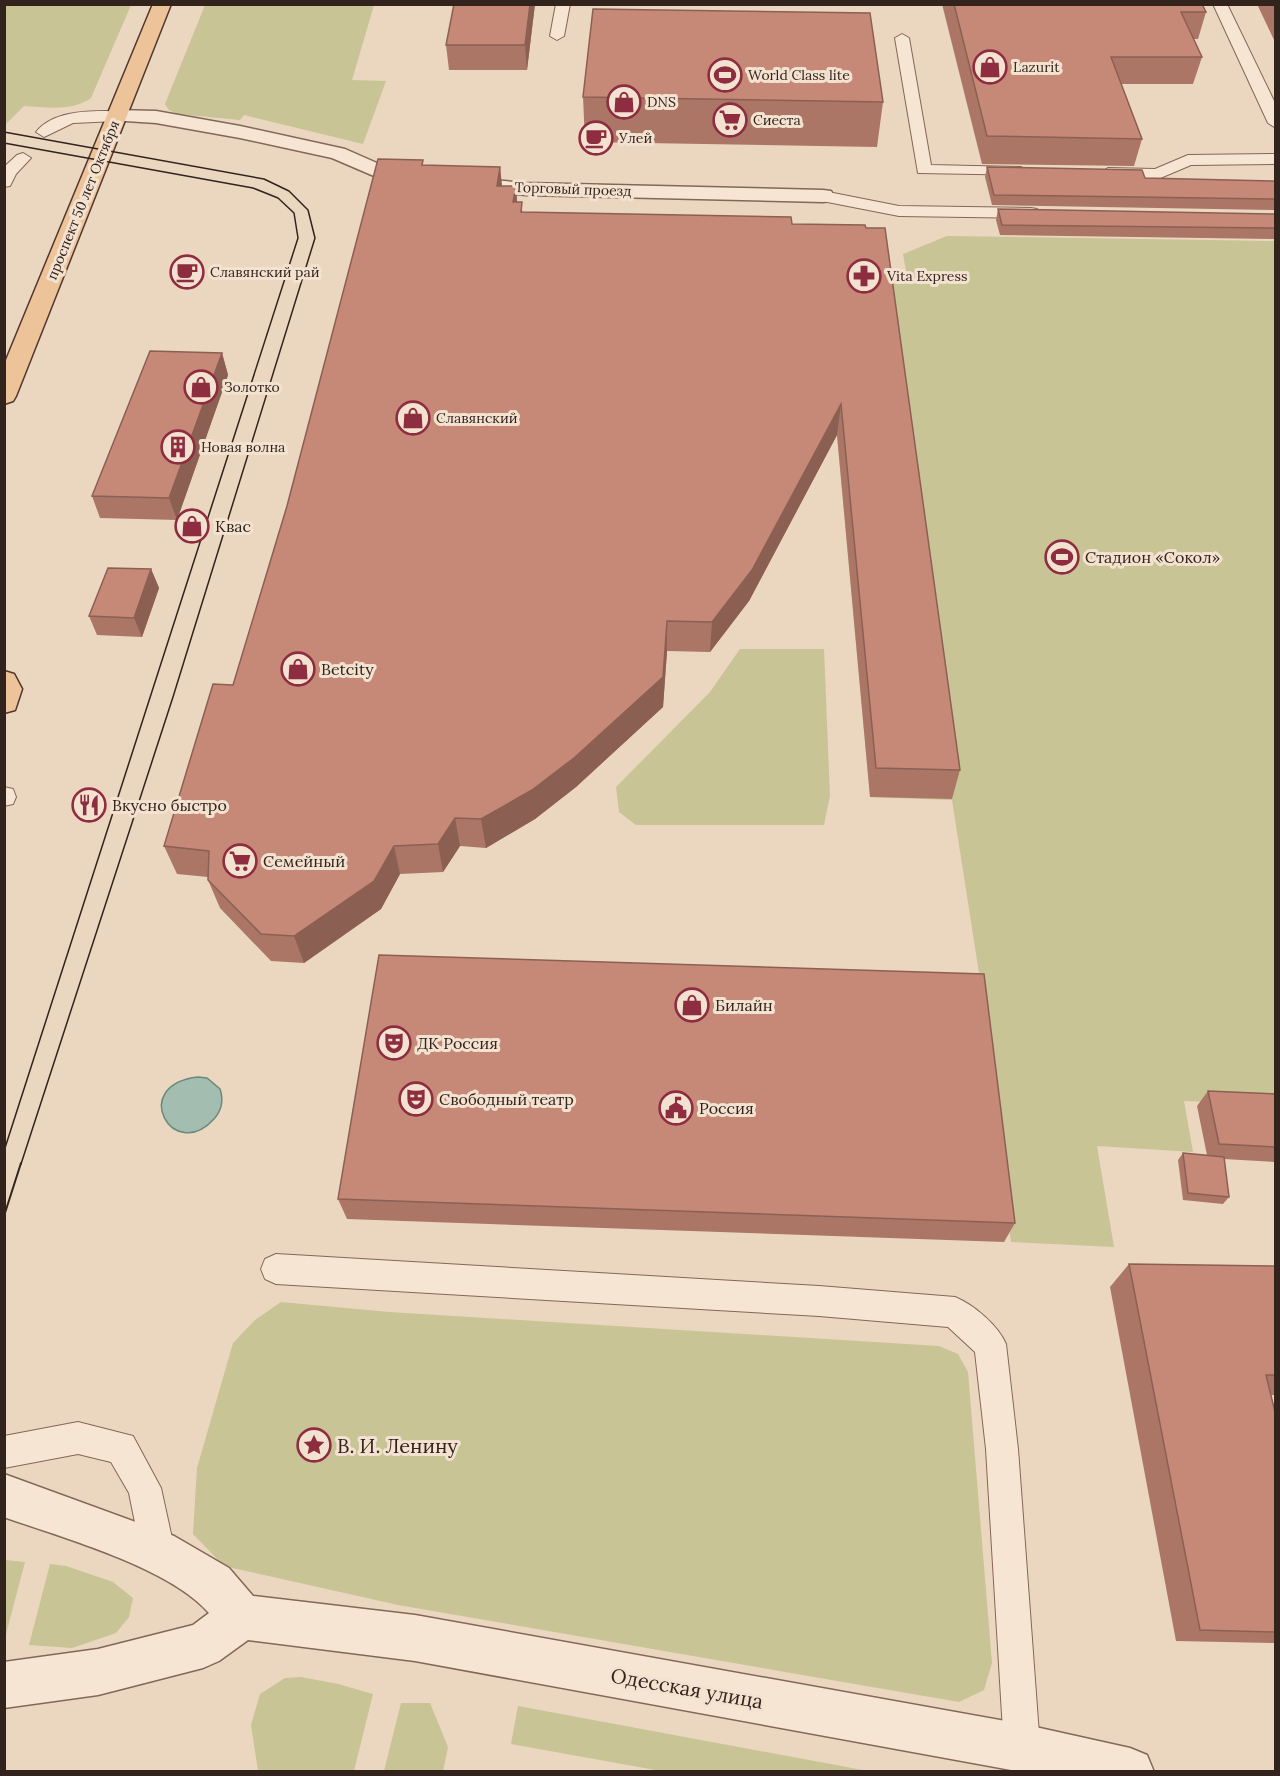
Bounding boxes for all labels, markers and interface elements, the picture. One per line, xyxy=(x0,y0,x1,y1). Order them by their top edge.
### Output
shop icon: Lazurit xyxy=(972,49,1008,85)
sports icon: World Class lite xyxy=(707,57,743,93)
place label: Lazurit xyxy=(1013,58,1060,76)
place label: World Class lite xyxy=(748,66,850,84)
shop icon: DNS xyxy=(606,84,642,120)
place label: DNS xyxy=(647,93,676,111)
supermarket icon: Сиеста xyxy=(712,102,748,138)
place label: Сиеста xyxy=(753,111,801,129)
street label: проспект 50 лет Октября xyxy=(43,118,123,282)
cafe icon: Улей xyxy=(578,120,614,156)
place label: Улей xyxy=(618,129,652,147)
street label: Торговый проезд xyxy=(514,178,632,200)
cafe icon: Славянский рай xyxy=(169,254,205,290)
pharmacy icon: Vita Express xyxy=(846,258,882,294)
place label: Славянский рай xyxy=(210,263,320,281)
place label: Vita Express xyxy=(886,267,967,285)
shop icon: Золотко xyxy=(183,369,219,405)
place label: Золотко xyxy=(224,378,280,396)
shop icon: Славянский xyxy=(395,400,431,436)
place label: Славянский xyxy=(436,409,518,427)
building icon: Новая волна xyxy=(160,429,196,465)
place label: Новая волна xyxy=(201,438,285,456)
shop icon: Квас xyxy=(174,508,210,544)
place label: Квас xyxy=(215,516,251,536)
sports icon: Стадион «Сокол» xyxy=(1044,539,1080,575)
place label: Стадион «Сокол» xyxy=(1085,547,1220,567)
shop icon: Betcity xyxy=(280,651,316,687)
place label: Betcity xyxy=(321,659,374,679)
restaurant icon: Вкусно быстро xyxy=(71,787,107,823)
place label: Вкусно быстро xyxy=(112,795,227,815)
supermarket icon: Семейный xyxy=(222,843,258,879)
place label: Семейный xyxy=(263,851,345,871)
shop icon: Билайн xyxy=(674,987,710,1023)
place label: Билайн xyxy=(715,995,773,1015)
theatre icon: ДК Россия xyxy=(376,1025,412,1061)
place label: ДК Россия xyxy=(417,1033,498,1053)
theatre icon: Свободный театр xyxy=(398,1081,434,1117)
place label: Свободный театр xyxy=(439,1089,574,1109)
public building icon: Россия xyxy=(658,1090,694,1126)
place label: Россия xyxy=(699,1098,754,1118)
place icon: В. И. Ленину xyxy=(296,1427,332,1463)
place label: В. И. Ленину xyxy=(337,1433,458,1458)
street label: Одесская улица xyxy=(609,1662,765,1714)

